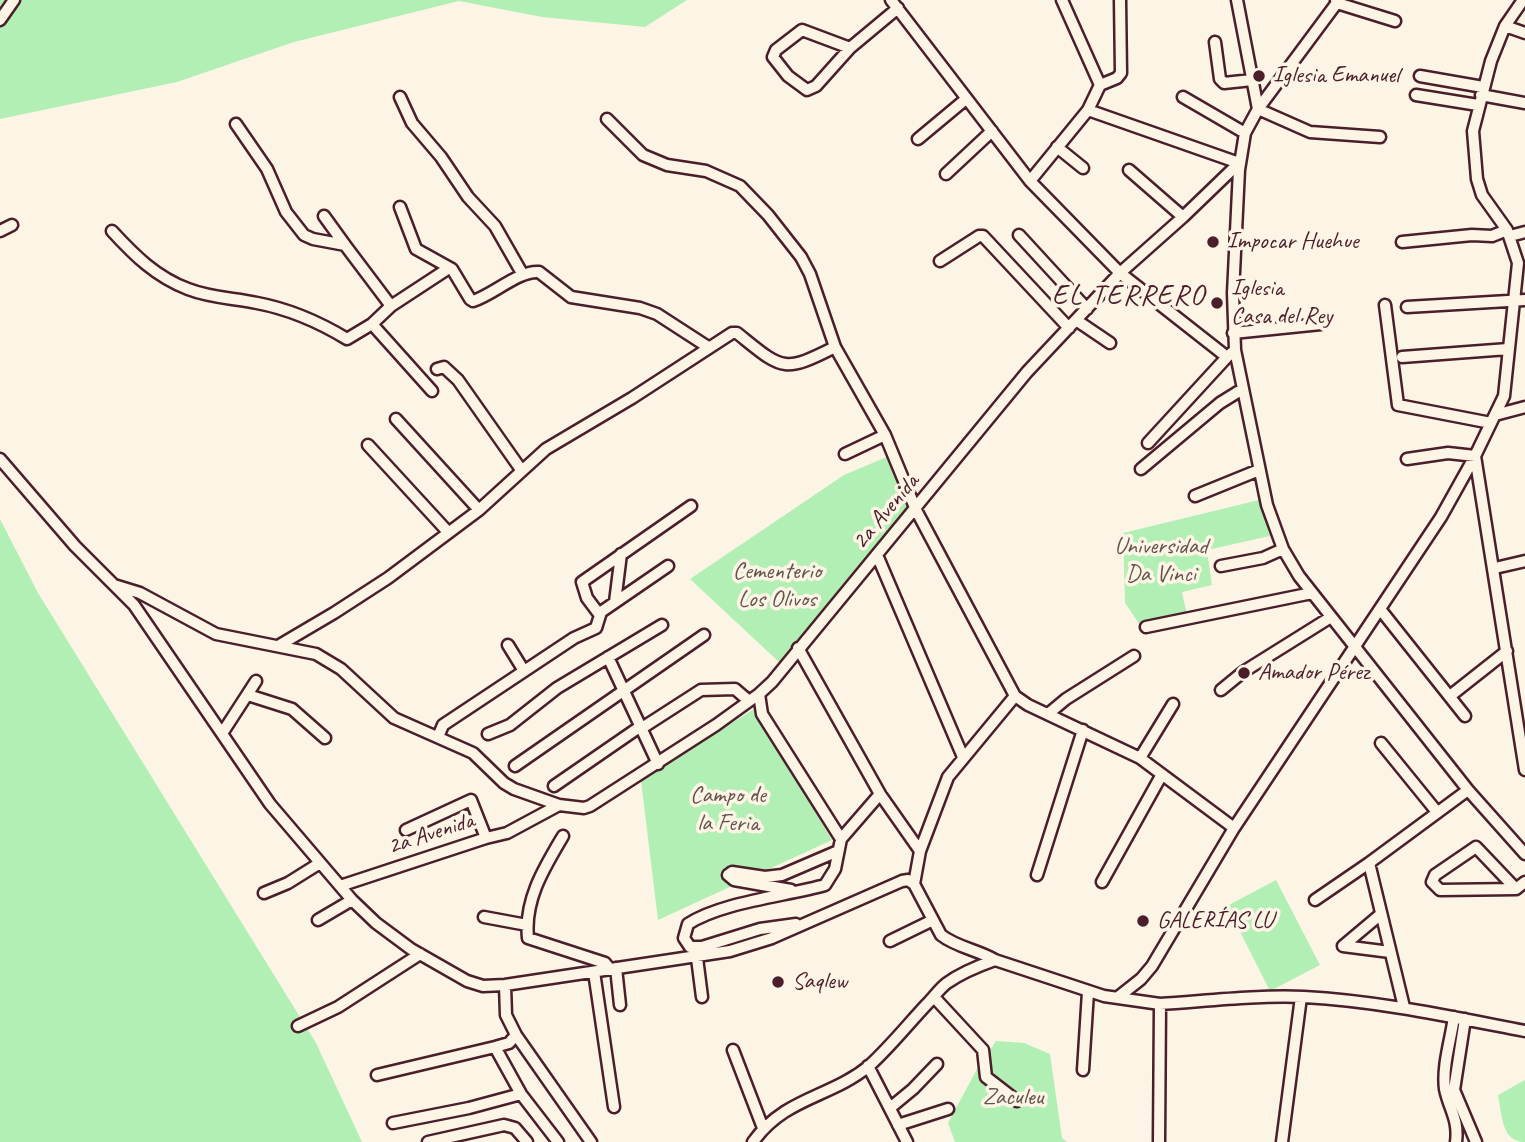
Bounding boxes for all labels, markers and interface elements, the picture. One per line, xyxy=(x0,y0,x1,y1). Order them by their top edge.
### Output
place label: Iglesia Emanuel xyxy=(1273,62,1399,90)
marker: Iglesia Emanuel xyxy=(1251,68,1267,84)
place label: Impocar Huehue xyxy=(1227,228,1359,256)
marker: Impocar Huehue xyxy=(1205,234,1221,250)
place label: Iglesia Casa del Rey xyxy=(1231,275,1332,331)
district label: EL TERRERO xyxy=(1054,280,1204,314)
marker: Iglesia Casa del Rey xyxy=(1209,295,1225,311)
street label: 2a Avenida xyxy=(846,469,926,555)
park label: Universidad Da Vinci xyxy=(1114,533,1208,589)
park label: Cementerio Los Olivos xyxy=(733,558,821,614)
place label: Amador Pérez xyxy=(1258,659,1369,687)
marker: Amador Pérez xyxy=(1236,665,1252,681)
park label: Campo de la Feria xyxy=(690,782,766,838)
street label: 2a Avenida xyxy=(384,807,478,861)
place label: GALERÍAS LU xyxy=(1157,907,1273,935)
marker: GALERÍAS LU xyxy=(1135,913,1151,929)
place label: Saqlew xyxy=(792,968,847,996)
marker: Saqlew xyxy=(770,974,786,990)
park label: Zaculeu xyxy=(983,1084,1043,1112)

